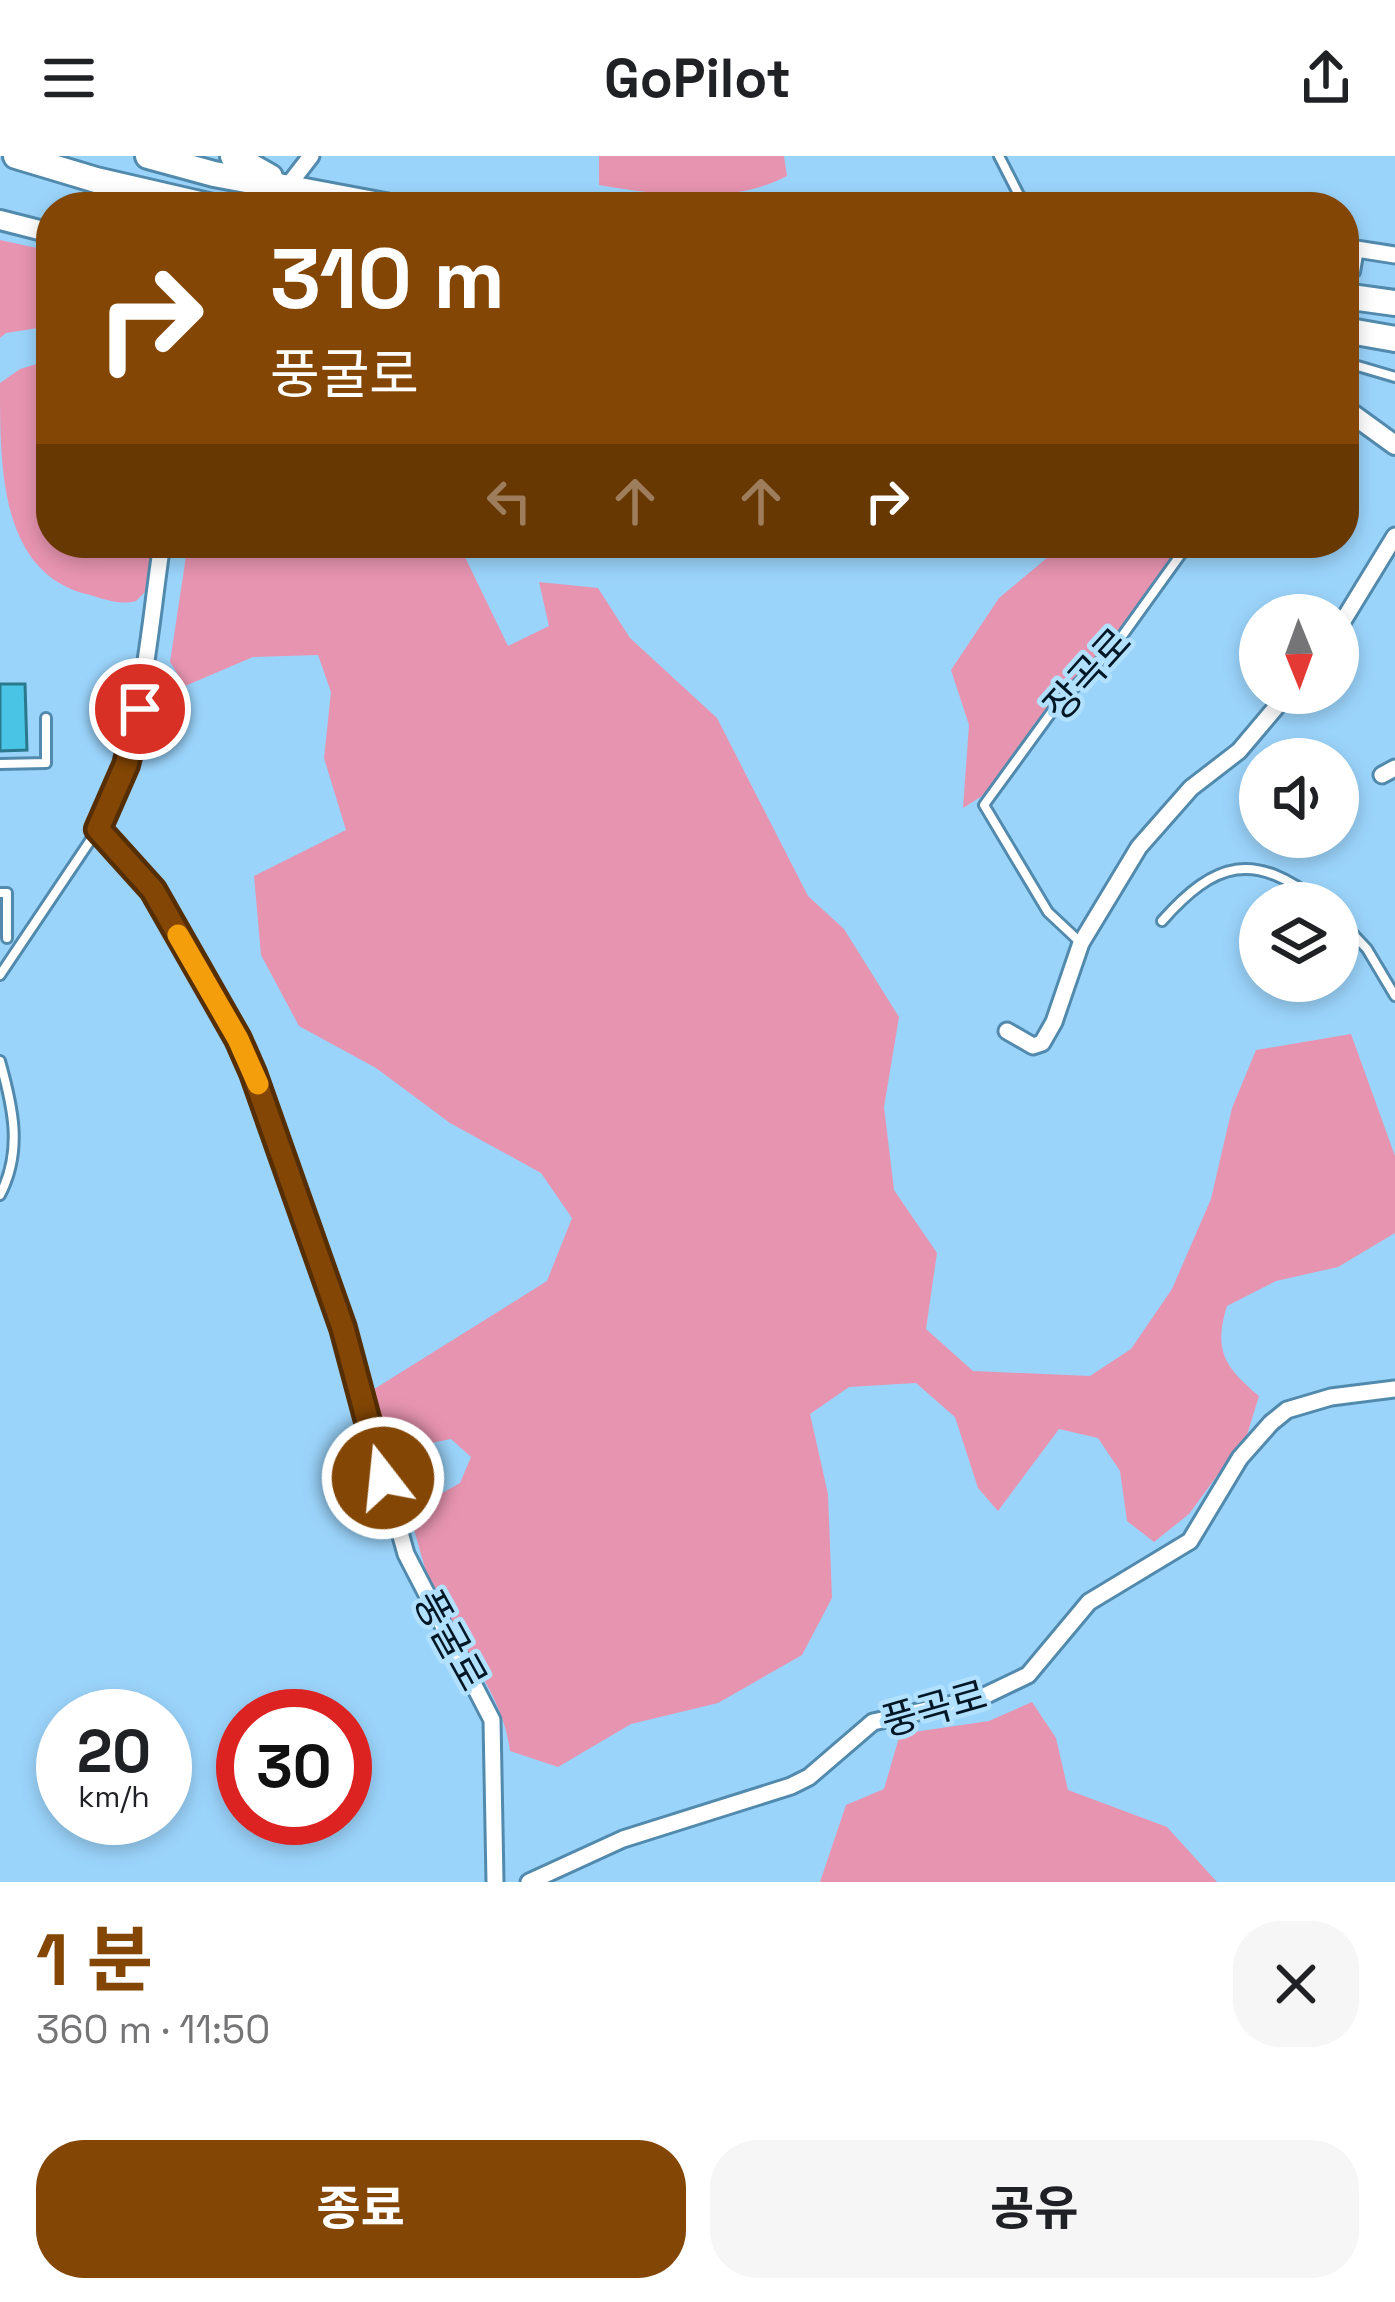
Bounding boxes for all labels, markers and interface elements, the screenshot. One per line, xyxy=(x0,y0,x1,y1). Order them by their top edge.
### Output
text: GoPilot xyxy=(604,44,791,113)
icon: menu xyxy=(36,45,102,111)
icon: share xyxy=(1293,45,1359,111)
text: 310 m xyxy=(270,225,505,333)
icon: right xyxy=(72,240,228,396)
text: 풍굴로 xyxy=(270,340,419,409)
icon: left xyxy=(476,468,542,534)
icon: ahead xyxy=(602,468,668,534)
icon: ahead xyxy=(728,468,794,534)
icon: right xyxy=(854,468,920,534)
north arrow xyxy=(1239,594,1359,714)
map controls xyxy=(1239,594,1359,1002)
street label: 장곡로 xyxy=(1033,618,1142,731)
pin xyxy=(89,658,191,760)
icon: arrive xyxy=(107,676,173,742)
button: sound xyxy=(1239,738,1359,858)
button: layers xyxy=(1239,882,1359,1002)
position arrow xyxy=(320,1415,446,1541)
street label: 풍굴로 xyxy=(403,1581,498,1699)
street label: 풍곡로 xyxy=(876,1670,993,1747)
speed limit sign: 30 xyxy=(216,1689,372,1845)
text: 20 xyxy=(77,1713,151,1790)
text: km/h xyxy=(78,1777,150,1816)
text: 1 분 xyxy=(36,1914,153,2006)
button: close xyxy=(1233,1921,1359,2047)
text: 360 m · 11:50 xyxy=(36,2005,270,2054)
button: 종료 xyxy=(36,2140,686,2278)
button: 공유 xyxy=(710,2140,1359,2278)

